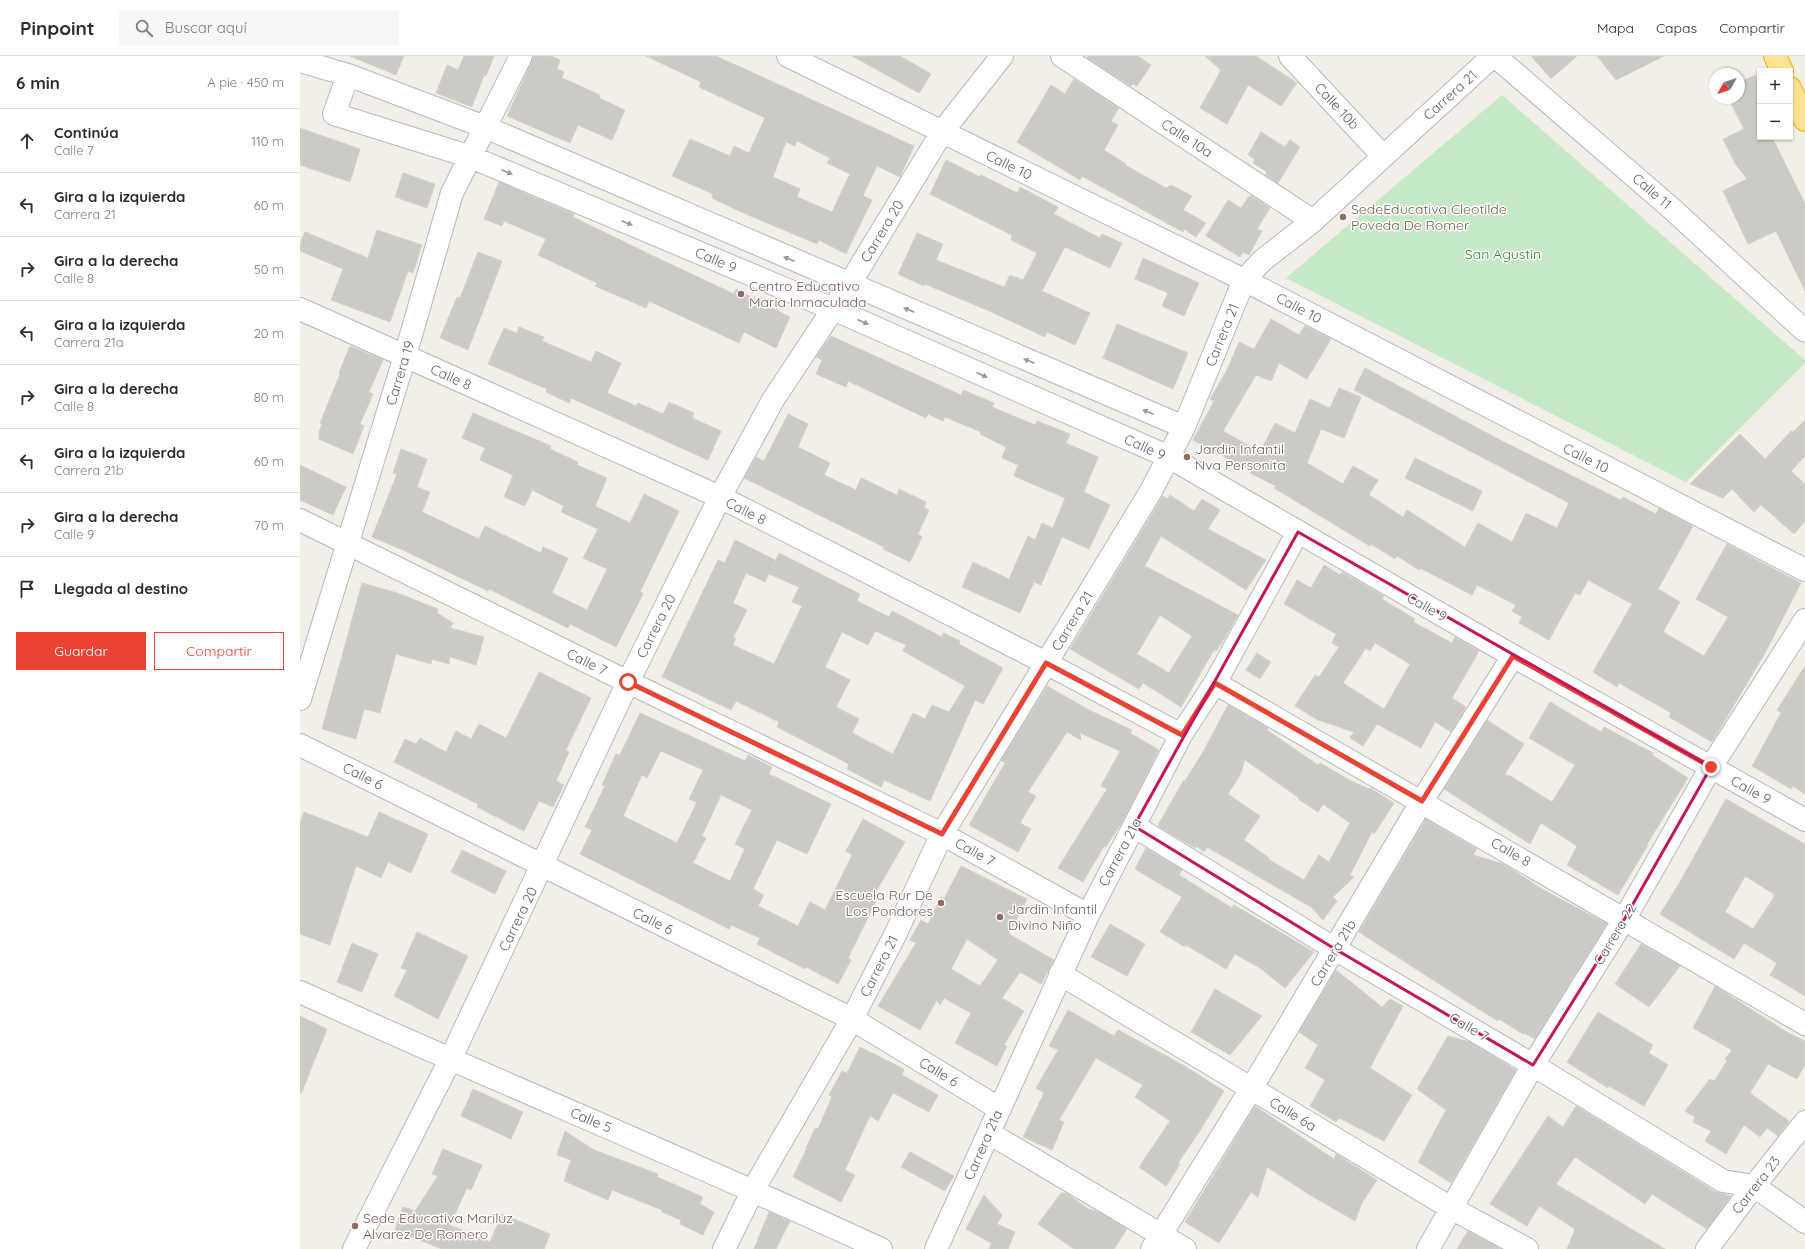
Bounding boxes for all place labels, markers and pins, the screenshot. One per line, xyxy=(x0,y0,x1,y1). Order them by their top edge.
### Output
place label: SedeEducativa Cleotilde Poveda De Romer xyxy=(1351,200,1507,234)
marker: SedeEducativa Cleotilde Poveda De Romer xyxy=(1338,212,1348,222)
place label: Centro Educativo Maria Inmaculada xyxy=(749,277,867,311)
marker: Centro Educativo Maria Inmaculada xyxy=(736,289,746,299)
place label: Jardin Infantil Nva Personita xyxy=(1195,440,1286,474)
marker: Jardin Infantil Nva Personita xyxy=(1182,452,1192,462)
place label: Escuela Rur De Los Pondores xyxy=(835,886,933,920)
marker: Escuela Rur De Los Pondores xyxy=(936,898,946,908)
place label: Jardin Infantil Divino Niño xyxy=(1008,900,1097,934)
marker: Jardin Infantil Divino Niño xyxy=(995,912,1005,922)
place label: Sede Educativa Mariluz Alvarez De Romero xyxy=(363,1209,513,1243)
marker: Sede Educativa Mariluz Alvarez De Romero xyxy=(350,1221,360,1231)

